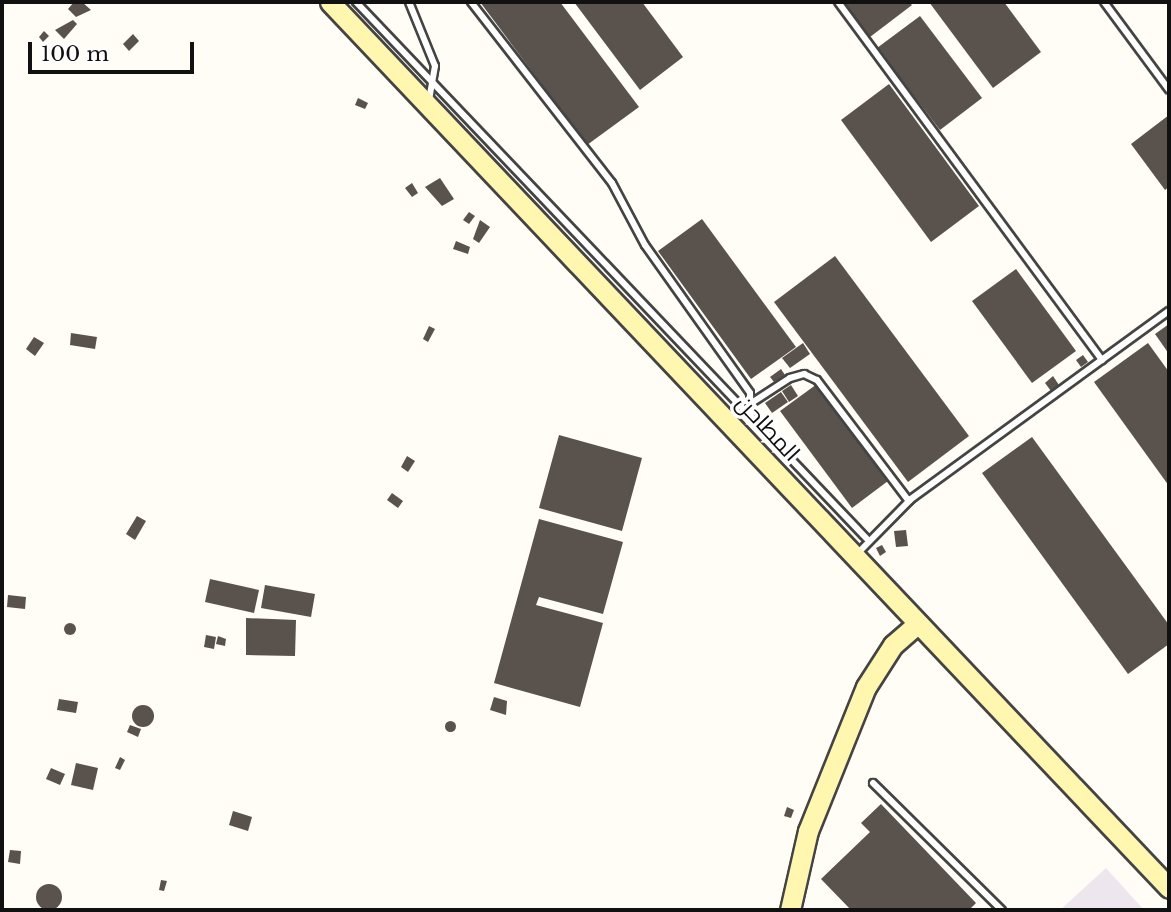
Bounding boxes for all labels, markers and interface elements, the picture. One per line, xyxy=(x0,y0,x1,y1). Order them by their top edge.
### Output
scale bar xyxy=(32,28,198,72)
text: 100 m xyxy=(41,41,109,67)
street label: المطاحن xyxy=(730,389,806,467)

